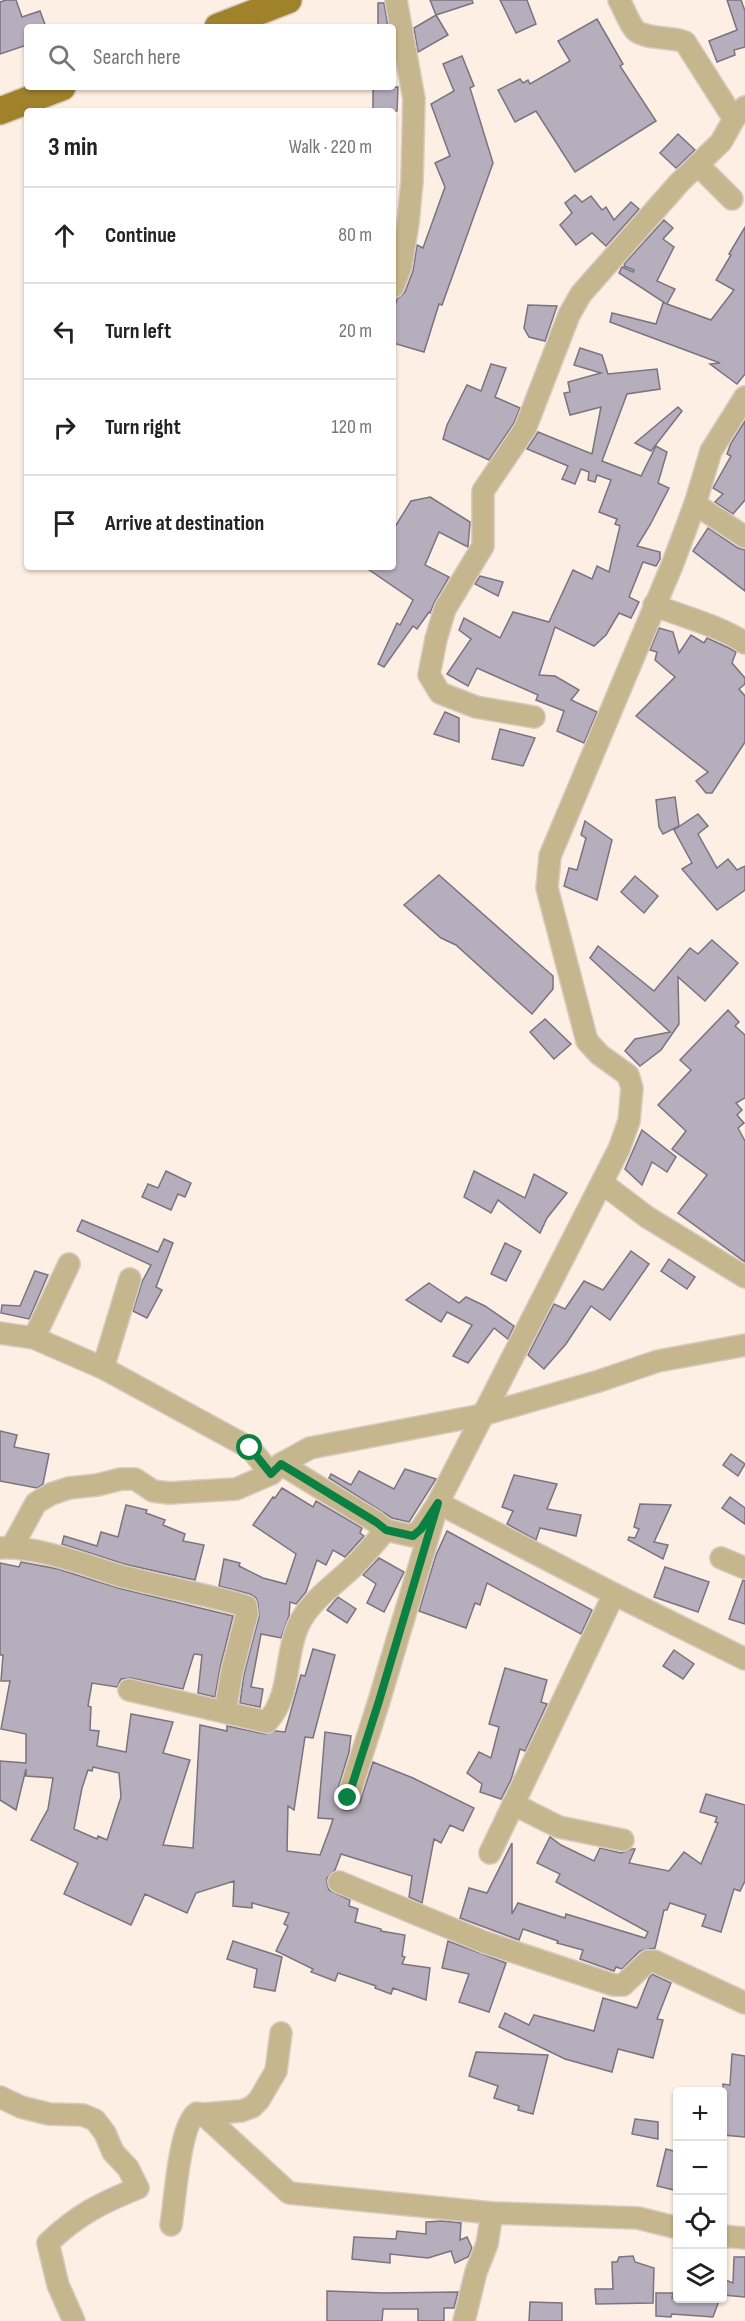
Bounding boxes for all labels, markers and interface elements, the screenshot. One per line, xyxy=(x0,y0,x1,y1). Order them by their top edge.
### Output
search box xyxy=(24,24,396,90)
icon: search xyxy=(45,41,78,74)
text: Search here xyxy=(93,44,180,71)
text: 3 min xyxy=(48,132,98,163)
text: Walk · 220 m xyxy=(289,135,372,159)
icon: ahead xyxy=(48,219,81,252)
text: Continue xyxy=(105,222,176,249)
text: 80 m xyxy=(338,223,372,247)
icon: left xyxy=(48,315,81,348)
text: Turn left xyxy=(105,318,171,345)
text: 20 m xyxy=(339,319,372,343)
icon: right xyxy=(48,411,81,444)
text: Turn right xyxy=(105,414,181,441)
text: 120 m xyxy=(332,415,372,439)
icon: arrive xyxy=(48,507,81,540)
text: Arrive at destination xyxy=(105,510,264,537)
route start xyxy=(236,1434,262,1460)
route end xyxy=(334,1784,360,1810)
map controls xyxy=(673,2087,727,2303)
button: + xyxy=(673,2087,727,2141)
button: − xyxy=(673,2141,727,2195)
button: locate xyxy=(673,2195,727,2249)
button: layers xyxy=(673,2249,727,2303)

